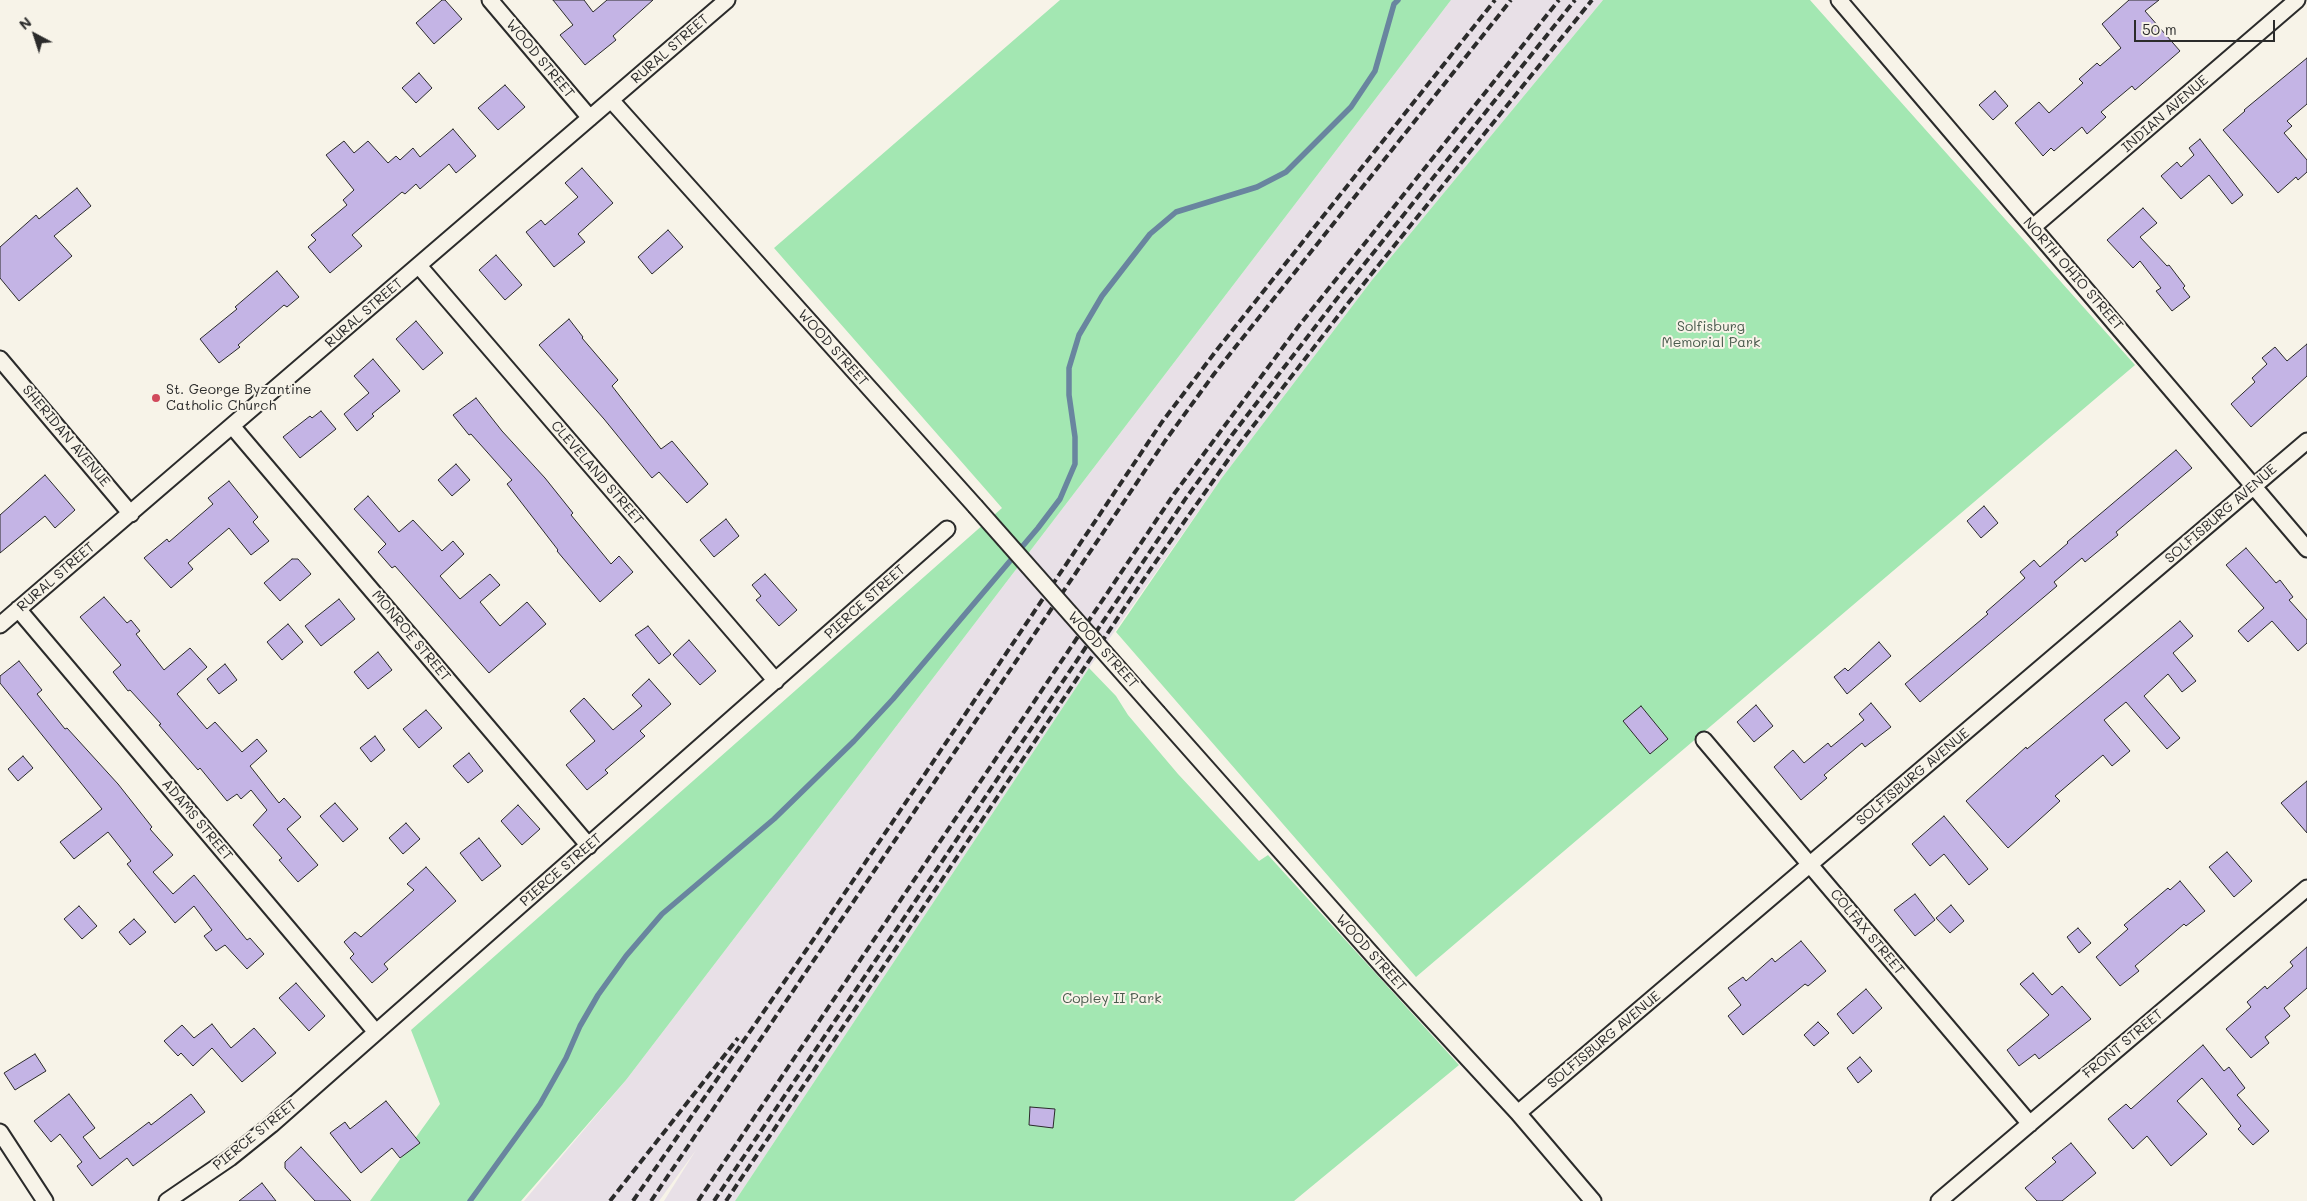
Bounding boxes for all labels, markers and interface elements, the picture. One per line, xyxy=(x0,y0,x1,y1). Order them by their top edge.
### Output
north arrow xyxy=(10,10,60,60)
scale bar xyxy=(2137,10,2278,42)
street label: RURAL STREET xyxy=(628,11,712,87)
text: N xyxy=(15,12,35,34)
street label: WOOD STREET xyxy=(502,16,578,102)
text: 50 m xyxy=(2142,19,2177,39)
street label: INDIAN AVENUE xyxy=(2118,72,2212,156)
street label: NORTH OHIO STREET xyxy=(2019,214,2127,334)
street label: RURAL STREET xyxy=(322,275,406,351)
street label: WOOD STREET xyxy=(794,306,872,390)
park label: Solfisburg Memorial Park xyxy=(1661,319,1761,352)
street label: SHERIDAN AVENUE xyxy=(19,382,113,490)
place label: St. George Byzantine Catholic Church xyxy=(166,382,311,414)
marker: St. George Byzantine Catholic Church xyxy=(150,392,162,404)
street label: CLEVELAND STREET xyxy=(547,418,647,528)
street label: SOLFISBURG AVENUE xyxy=(2162,461,2280,567)
street label: RURAL STREET xyxy=(14,539,98,615)
street label: PIERCE STREET xyxy=(821,561,909,643)
street label: MONROE STREET xyxy=(368,587,454,685)
street label: WOOD STREET xyxy=(1064,608,1142,692)
street label: SOLFISBURG AVENUE xyxy=(1853,725,1973,829)
street label: ADAMS STREET xyxy=(158,776,236,864)
street label: PIERCE STREET xyxy=(517,830,605,910)
street label: COLFAX STREET xyxy=(1826,886,1908,978)
street label: WOOD STREET xyxy=(1332,911,1410,995)
street label: SOLFISBURG AVENUE xyxy=(1544,988,1664,1092)
park label: Copley II Park xyxy=(1062,991,1162,1007)
street label: FRONT STREET xyxy=(2080,1006,2166,1082)
street label: PIERCE STREET xyxy=(210,1096,300,1174)

